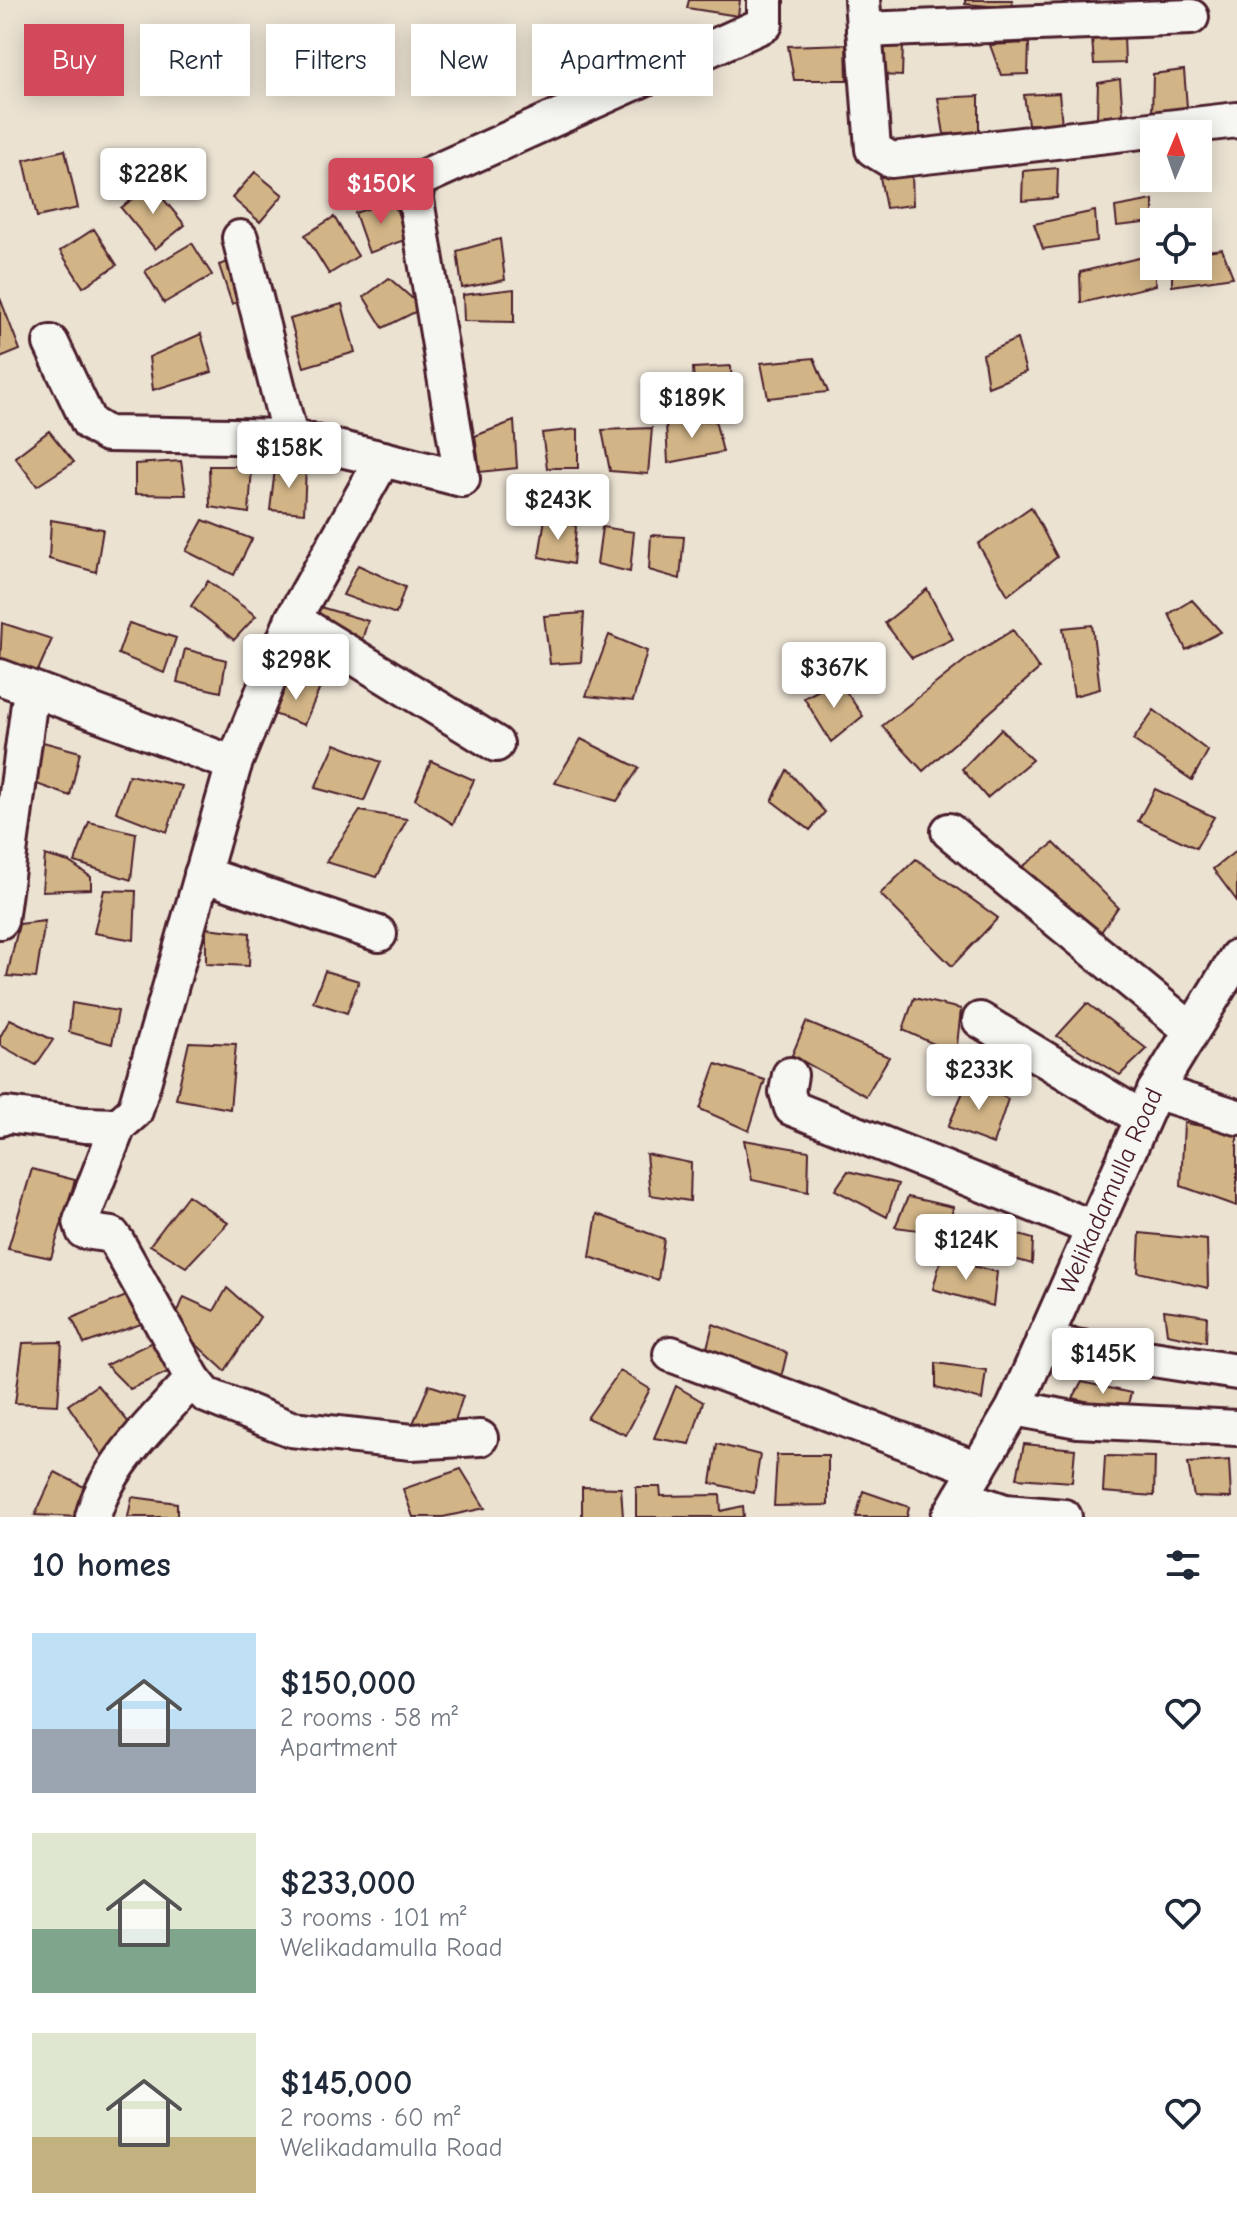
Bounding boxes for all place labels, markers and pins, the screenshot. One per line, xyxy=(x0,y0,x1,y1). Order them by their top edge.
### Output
pin: $228K xyxy=(97,148,209,216)
pin: $150K xyxy=(325,158,437,226)
pin: $189K xyxy=(636,372,748,440)
pin: $158K xyxy=(233,422,345,490)
pin: $243K xyxy=(502,474,614,542)
pin: $298K xyxy=(240,634,352,702)
pin: $367K xyxy=(778,642,890,710)
pin: $233K xyxy=(923,1044,1035,1112)
pin: $124K xyxy=(910,1214,1022,1282)
pin: $145K xyxy=(1047,1328,1159,1396)

